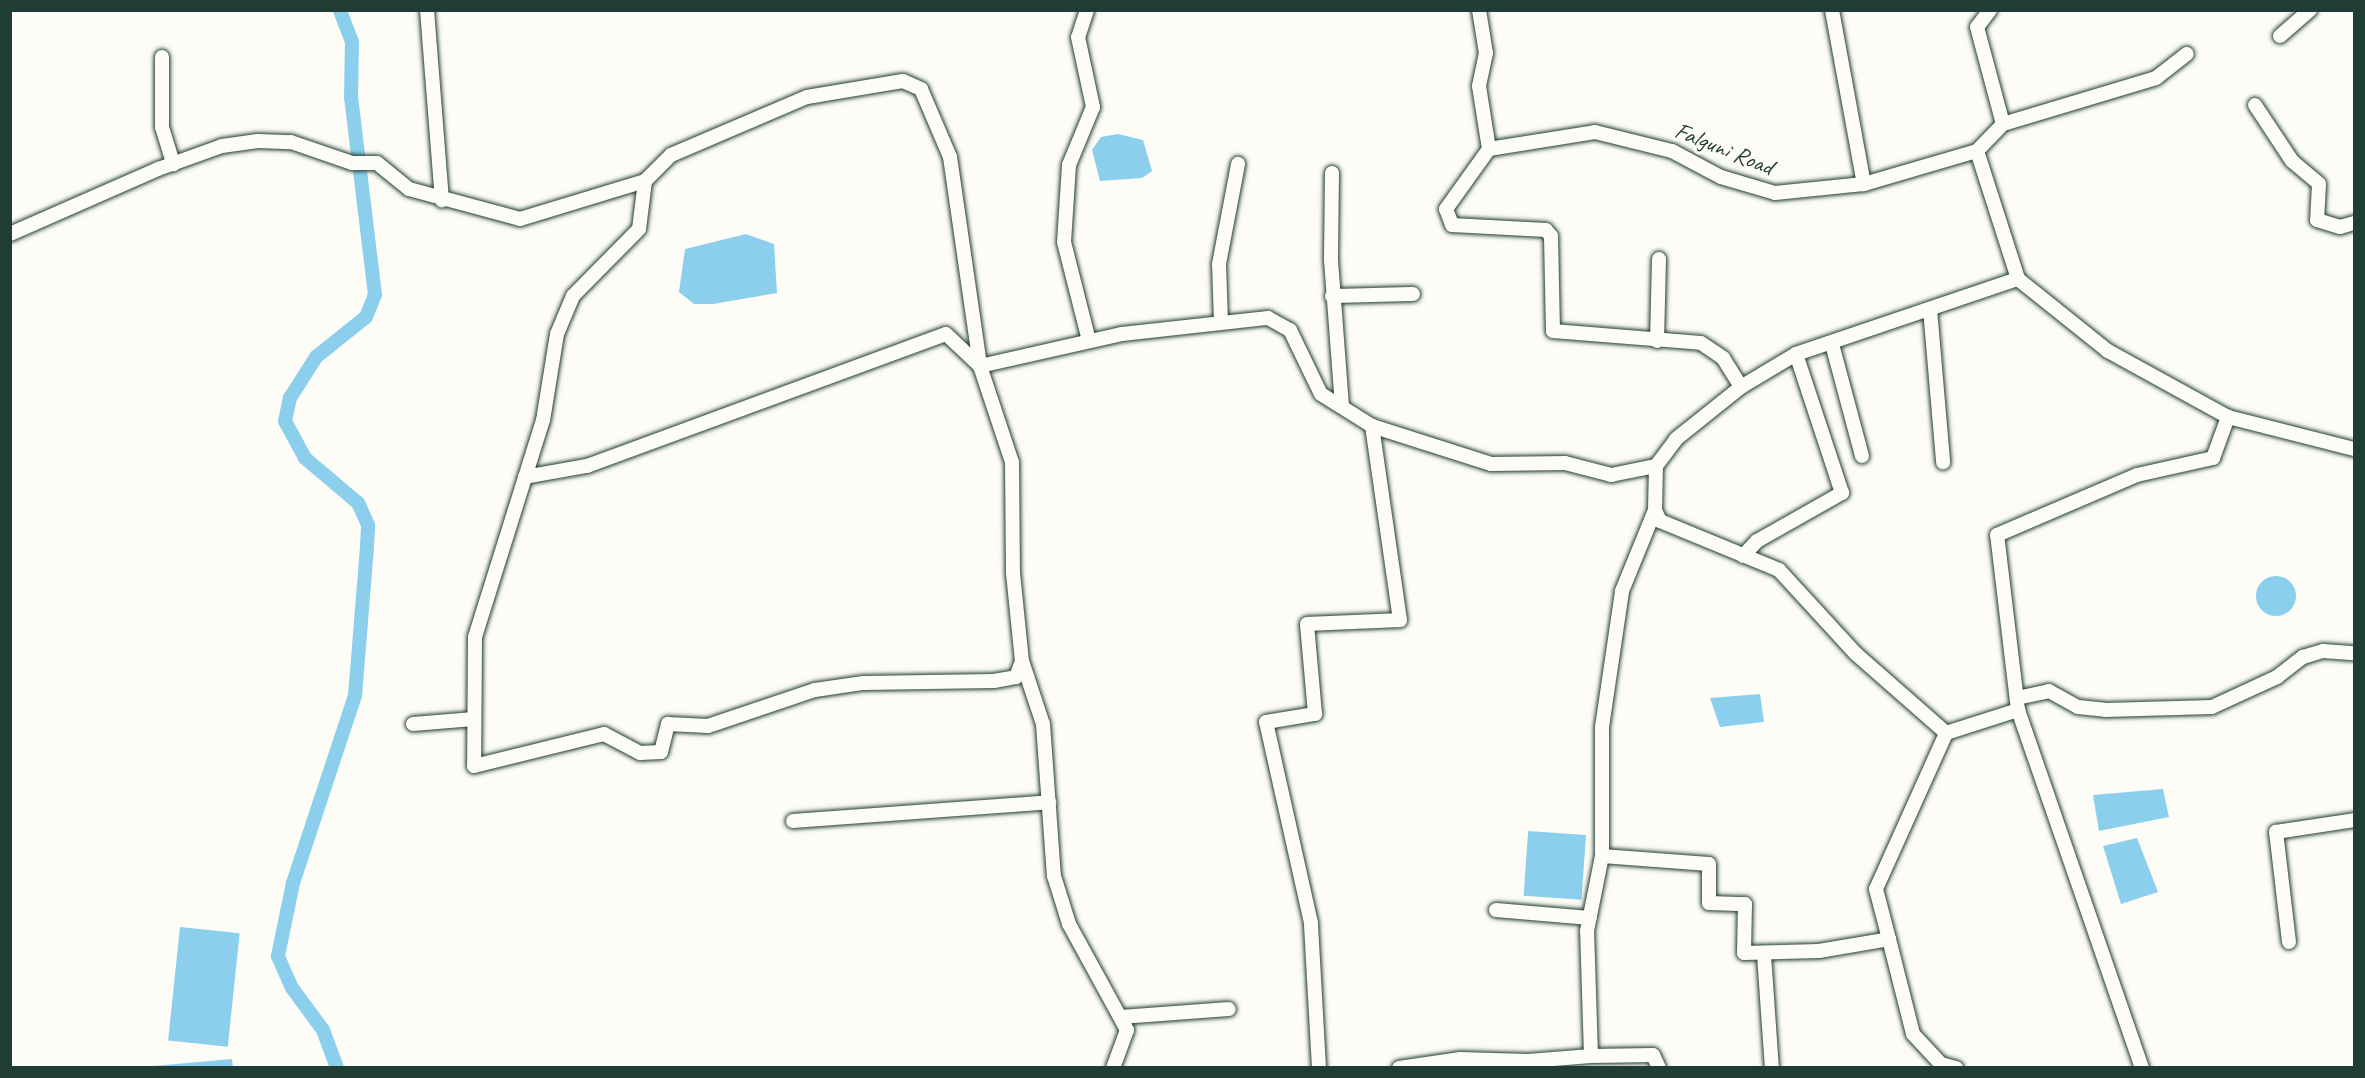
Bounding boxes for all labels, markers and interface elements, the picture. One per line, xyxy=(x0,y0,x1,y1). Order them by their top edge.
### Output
street label: Falguni Road xyxy=(1671,116,1777,182)

